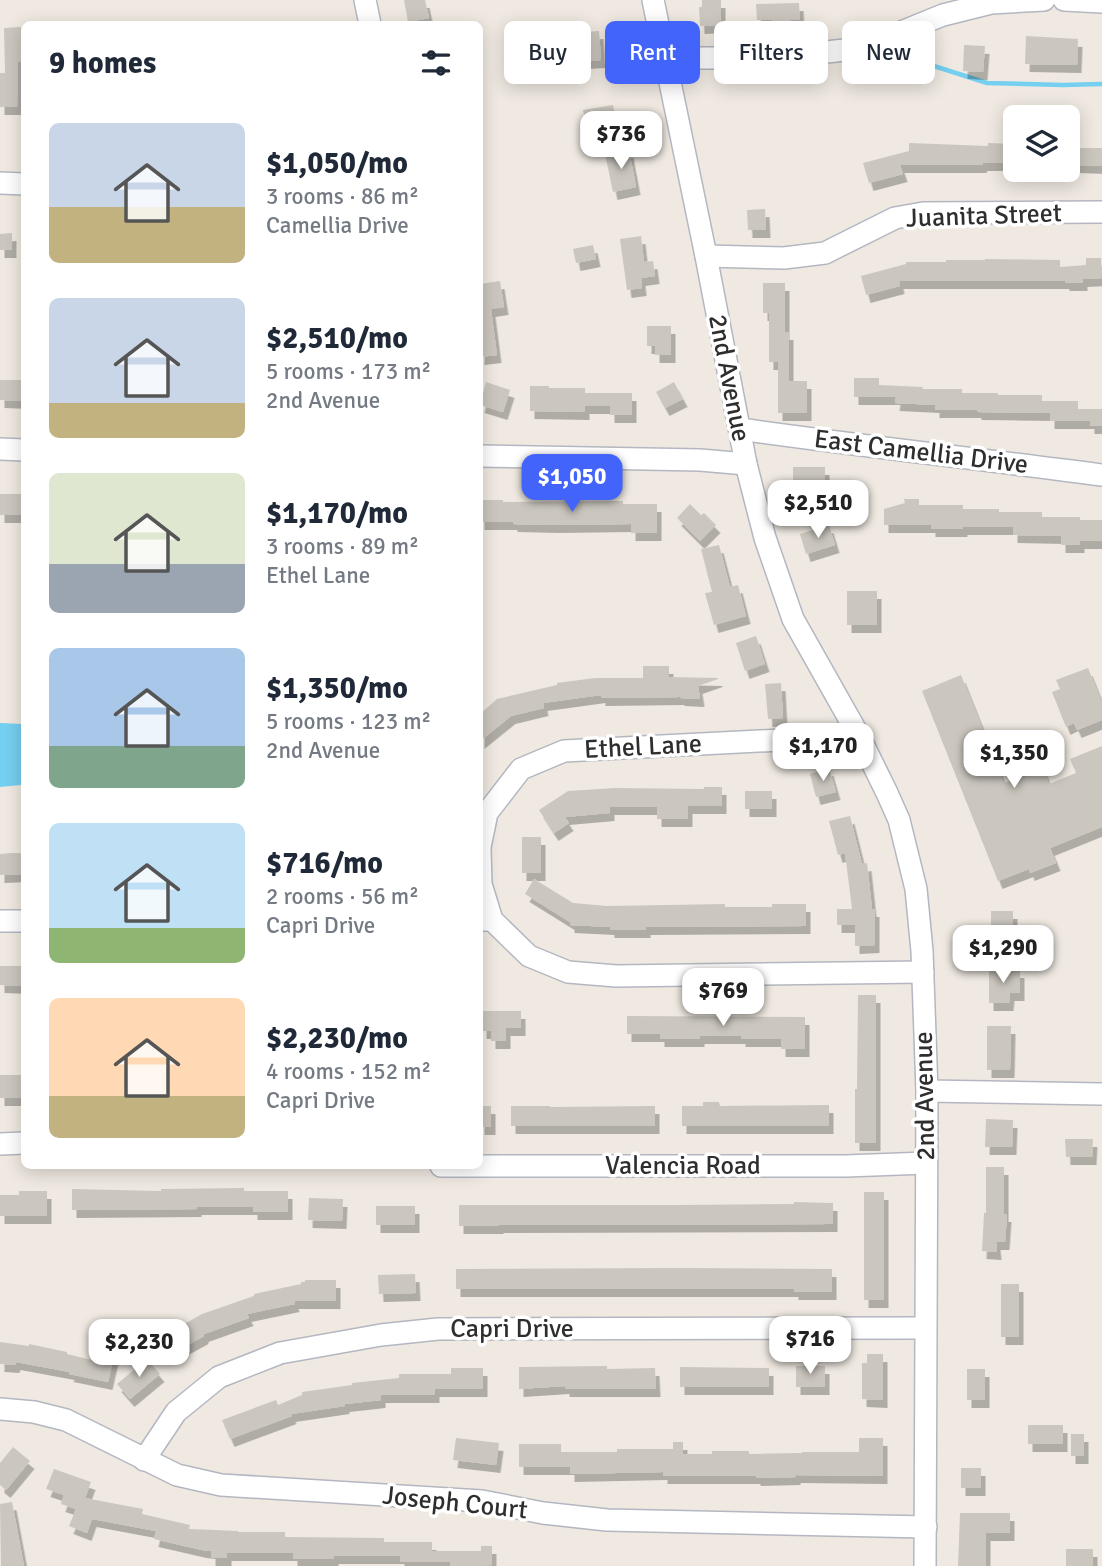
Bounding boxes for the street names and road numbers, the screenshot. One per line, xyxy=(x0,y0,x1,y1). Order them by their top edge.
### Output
street label: Juanita Street xyxy=(906,197,1062,235)
street label: 2nd Avenue xyxy=(701,312,757,444)
street label: East Camellia Drive xyxy=(812,423,1030,481)
street label: Ethel Lane xyxy=(583,728,703,766)
street label: 2nd Avenue xyxy=(908,1031,942,1161)
street label: Valencia Road xyxy=(605,1150,761,1182)
street label: Capri Drive xyxy=(450,1313,574,1345)
street label: Joseph Court xyxy=(381,1479,529,1527)

